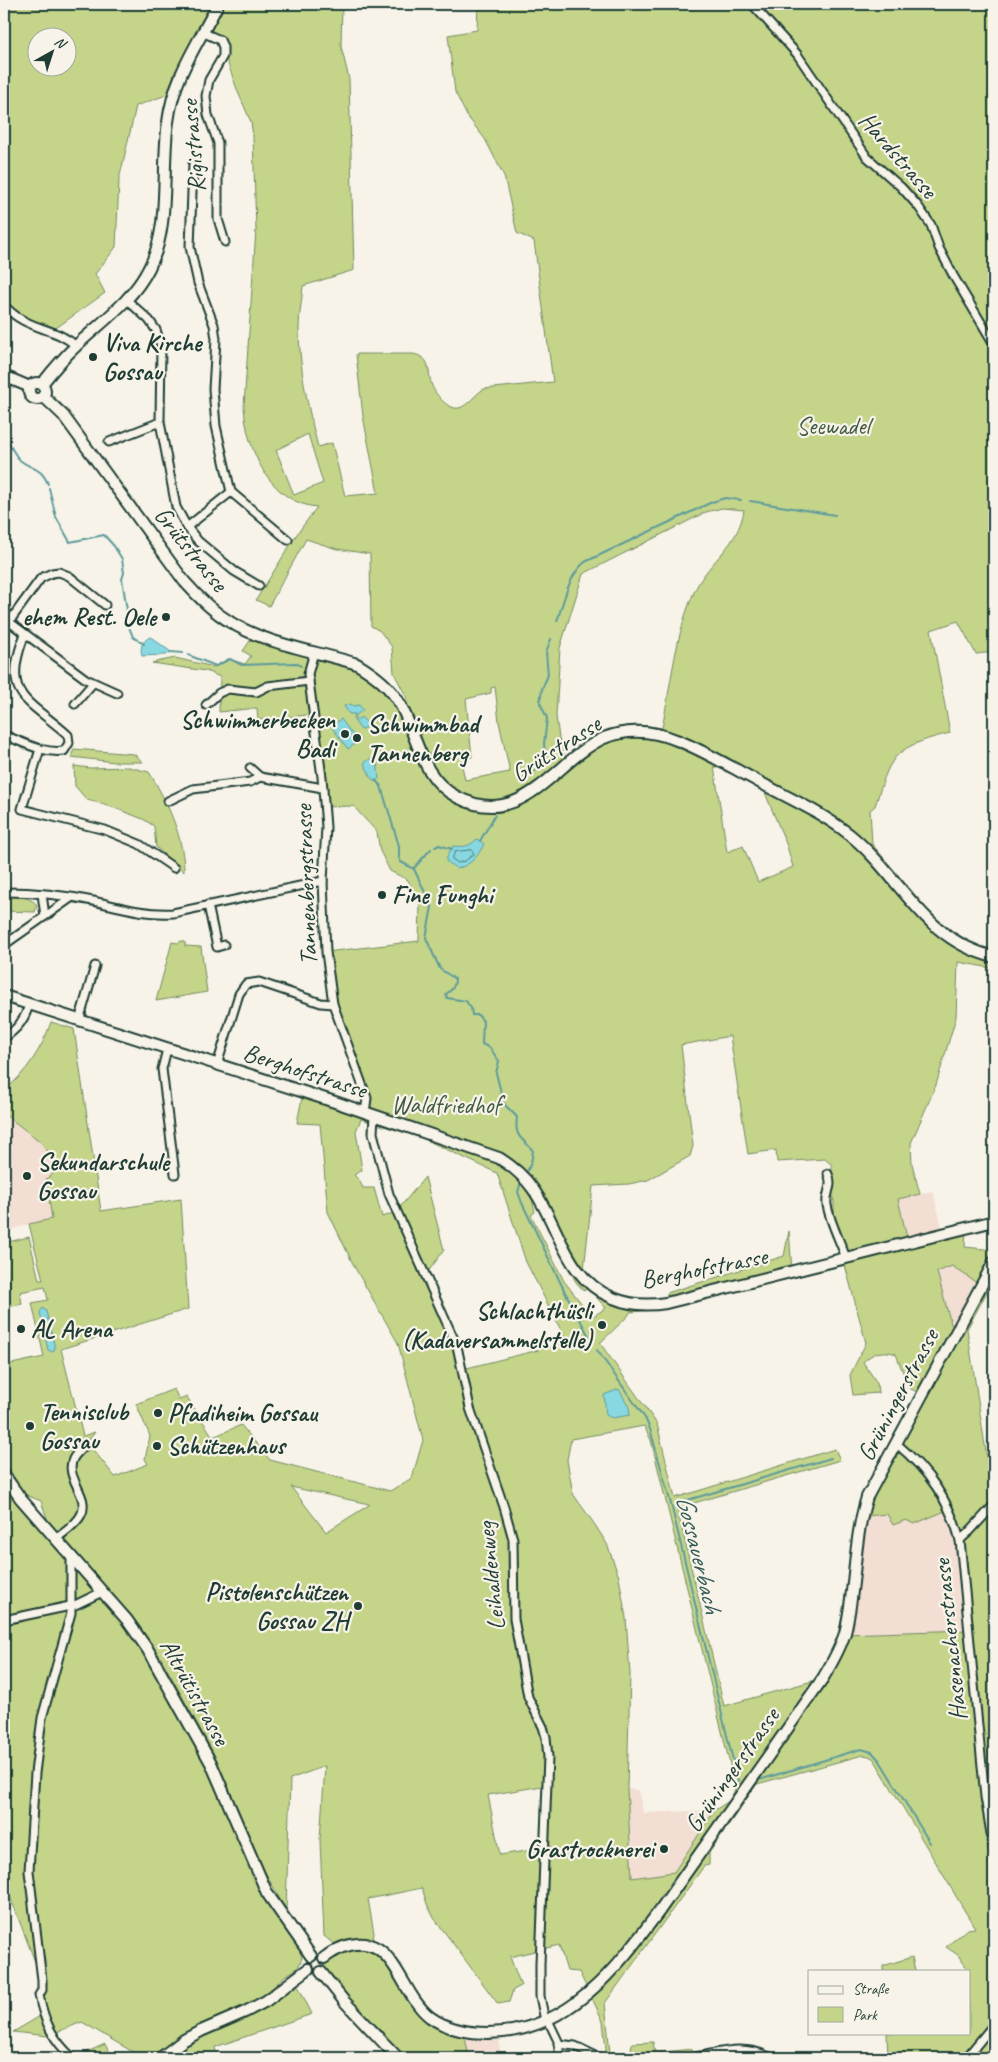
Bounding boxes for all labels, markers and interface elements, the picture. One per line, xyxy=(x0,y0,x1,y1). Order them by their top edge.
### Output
north arrow xyxy=(28,28,78,78)
text: N xyxy=(51,33,70,53)
street label: Rigistrasse xyxy=(173,96,213,194)
street label: Hardstrasse xyxy=(852,105,946,206)
place label: Viva Kirche Gossau xyxy=(103,327,204,388)
marker: Viva Kirche Gossau xyxy=(87,351,99,363)
park label: Seewadel xyxy=(796,410,874,442)
street label: Grütstrasse xyxy=(147,500,236,600)
place label: ehem Rest. Oele xyxy=(22,601,158,633)
marker: ehem Rest. Oele xyxy=(160,611,172,623)
place label: Schwimmerbecken Badi xyxy=(180,704,338,765)
street label: Grütstrasse xyxy=(505,707,608,790)
place label: Schwimmbad Tannenberg xyxy=(367,708,482,769)
marker: Schwimmerbecken Badi xyxy=(339,728,351,740)
marker: Schwimmbad Tannenberg xyxy=(351,732,363,744)
street label: Tannenbergstrasse xyxy=(287,802,325,966)
place label: Fine Funghi xyxy=(392,879,496,911)
marker: Fine Funghi xyxy=(376,889,388,901)
street label: Berghofstrasse xyxy=(239,1036,372,1107)
park label: Waldfriedhof xyxy=(391,1089,505,1121)
place label: Sekundarschule Gossau xyxy=(37,1146,171,1207)
marker: Sekundarschule Gossau xyxy=(21,1170,33,1182)
street label: Berghofstrasse xyxy=(638,1240,772,1296)
place label: Schlachthüsli (Kadaversammelstelle) xyxy=(402,1295,595,1356)
place label: AL Arena xyxy=(31,1313,114,1345)
marker: Schlachthüsli (Kadaversammelstelle) xyxy=(596,1319,608,1331)
street label: Grüningerstrasse xyxy=(850,1322,947,1466)
marker: AL Arena xyxy=(15,1323,27,1335)
place label: Tennisclub Gossau xyxy=(40,1396,130,1457)
place label: Pfadiheim Gossau xyxy=(168,1397,319,1429)
marker: Pfadiheim Gossau xyxy=(152,1407,164,1419)
marker: Tennisclub Gossau xyxy=(24,1420,36,1432)
place label: Schützenhaus xyxy=(167,1430,287,1462)
marker: Schützenhaus xyxy=(151,1440,163,1452)
water label: Gossauerbach xyxy=(668,1492,730,1618)
street label: Leihaldenweg xyxy=(469,1518,513,1632)
street label: Hasenacherstrasse xyxy=(925,1556,974,1722)
place label: Pistolenschützen Gossau ZH xyxy=(205,1576,353,1637)
marker: Pistolenschützen Gossau ZH xyxy=(352,1600,364,1612)
street label: Altrütistrasse xyxy=(153,1633,238,1753)
street label: Grüningerstrasse xyxy=(677,1700,788,1838)
place label: Grastrocknerei xyxy=(526,1833,657,1865)
marker: Grastrocknerei xyxy=(658,1843,670,1855)
legend xyxy=(808,1970,970,2034)
text: Straße xyxy=(853,1980,889,1999)
text: Park xyxy=(853,2006,878,2025)

